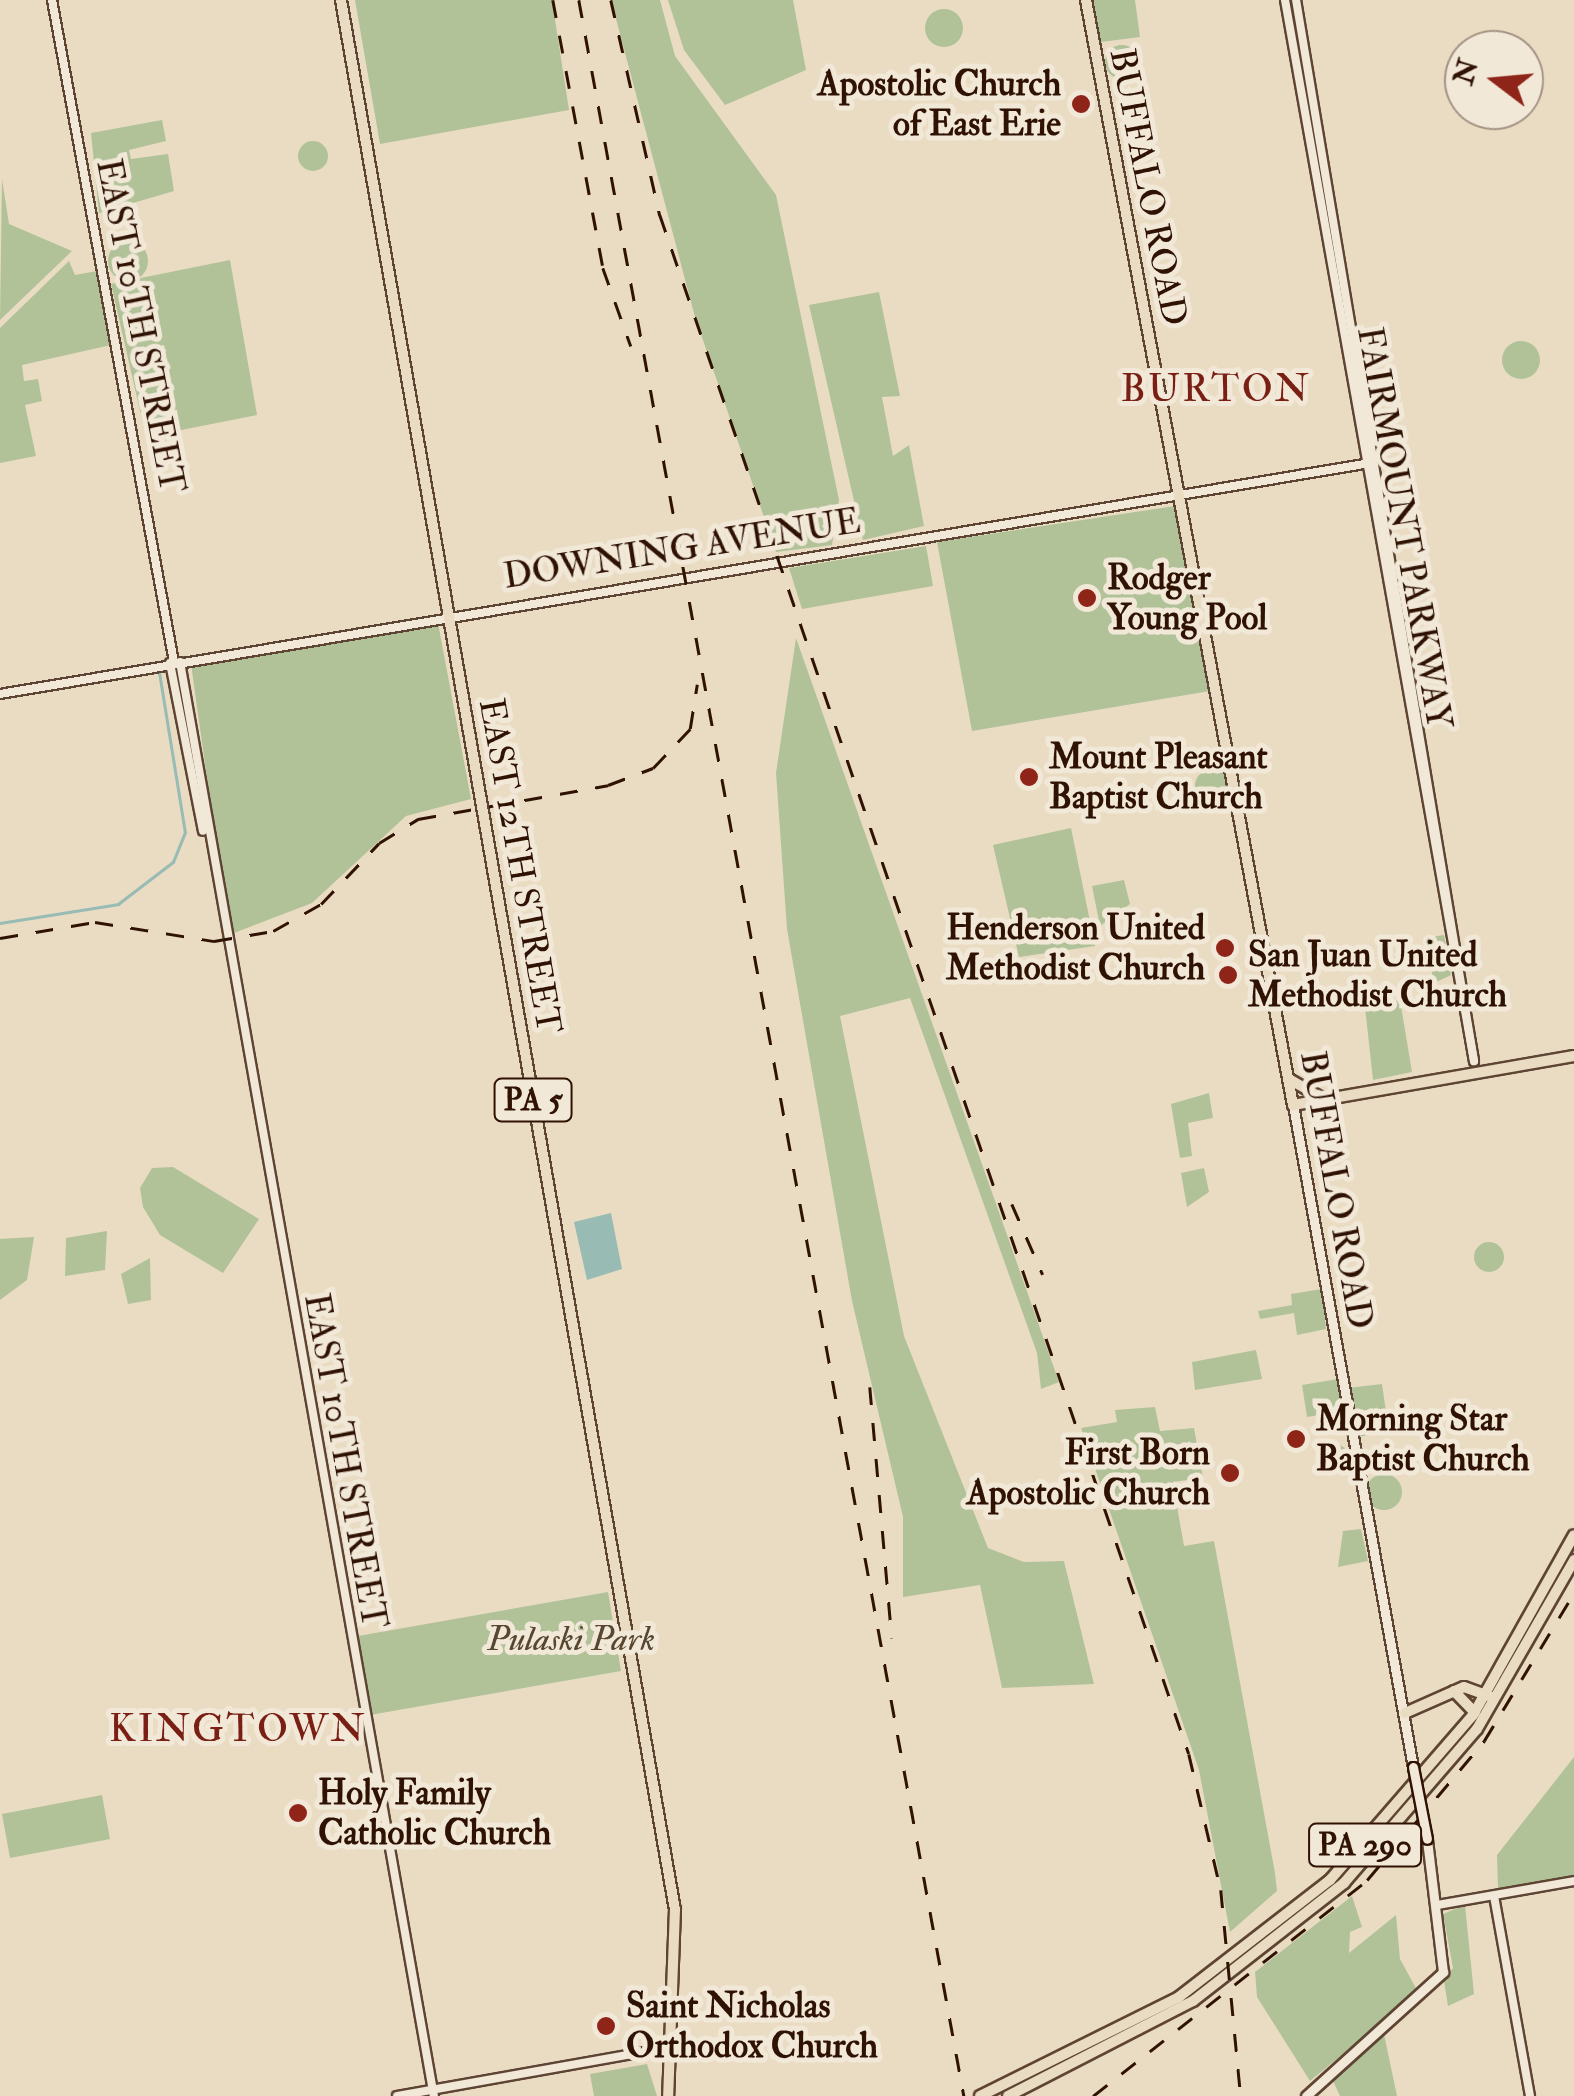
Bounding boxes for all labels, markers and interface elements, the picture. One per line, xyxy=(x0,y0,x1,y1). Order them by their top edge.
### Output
north arrow xyxy=(1444,30,1544,130)
street label: BUFFALO ROAD xyxy=(1101,45,1195,329)
text: N xyxy=(1446,55,1487,89)
place label: Apostolic Church of East Erie xyxy=(818,63,1061,145)
marker: Apostolic Church of East Erie xyxy=(1070,93,1092,115)
street label: EAST 10TH STREET xyxy=(87,155,193,497)
street label: FAIRMOUNT PARKWAY xyxy=(1348,324,1460,732)
district label: BURTON xyxy=(1121,367,1311,413)
street label: DOWNING AVENUE xyxy=(501,500,863,598)
place label: Rodger Young Pool xyxy=(1107,557,1267,639)
marker: Rodger Young Pool xyxy=(1076,587,1098,609)
street label: EAST 12TH STREET xyxy=(470,695,570,1037)
place label: Mount Pleasant Baptist Church xyxy=(1049,736,1268,818)
marker: Mount Pleasant Baptist Church xyxy=(1018,766,1040,788)
place label: Henderson United Methodist Church xyxy=(946,907,1205,989)
place label: San Juan United Methodist Church xyxy=(1248,934,1507,1016)
marker: Henderson United Methodist Church xyxy=(1214,937,1236,959)
marker: San Juan United Methodist Church xyxy=(1217,964,1239,986)
street label: BUFFALO ROAD xyxy=(1291,1048,1381,1332)
road number: PA 5 xyxy=(493,1073,573,1127)
street label: EAST 10TH STREET xyxy=(295,1290,395,1632)
place label: Morning Star Baptist Church xyxy=(1316,1398,1530,1480)
marker: Morning Star Baptist Church xyxy=(1285,1428,1307,1450)
place label: First Born Apostolic Church xyxy=(967,1432,1210,1514)
marker: First Born Apostolic Church xyxy=(1219,1462,1241,1484)
park label: Pulaski Park xyxy=(487,1618,655,1660)
district label: KINGTOWN xyxy=(109,1707,367,1753)
place label: Holy Family Catholic Church xyxy=(318,1772,551,1854)
marker: Holy Family Catholic Church xyxy=(287,1802,309,1824)
road number: PA 290 xyxy=(1308,1818,1422,1872)
place label: Saint Nicholas Orthodox Church xyxy=(626,1985,878,2067)
marker: Saint Nicholas Orthodox Church xyxy=(595,2015,617,2037)

